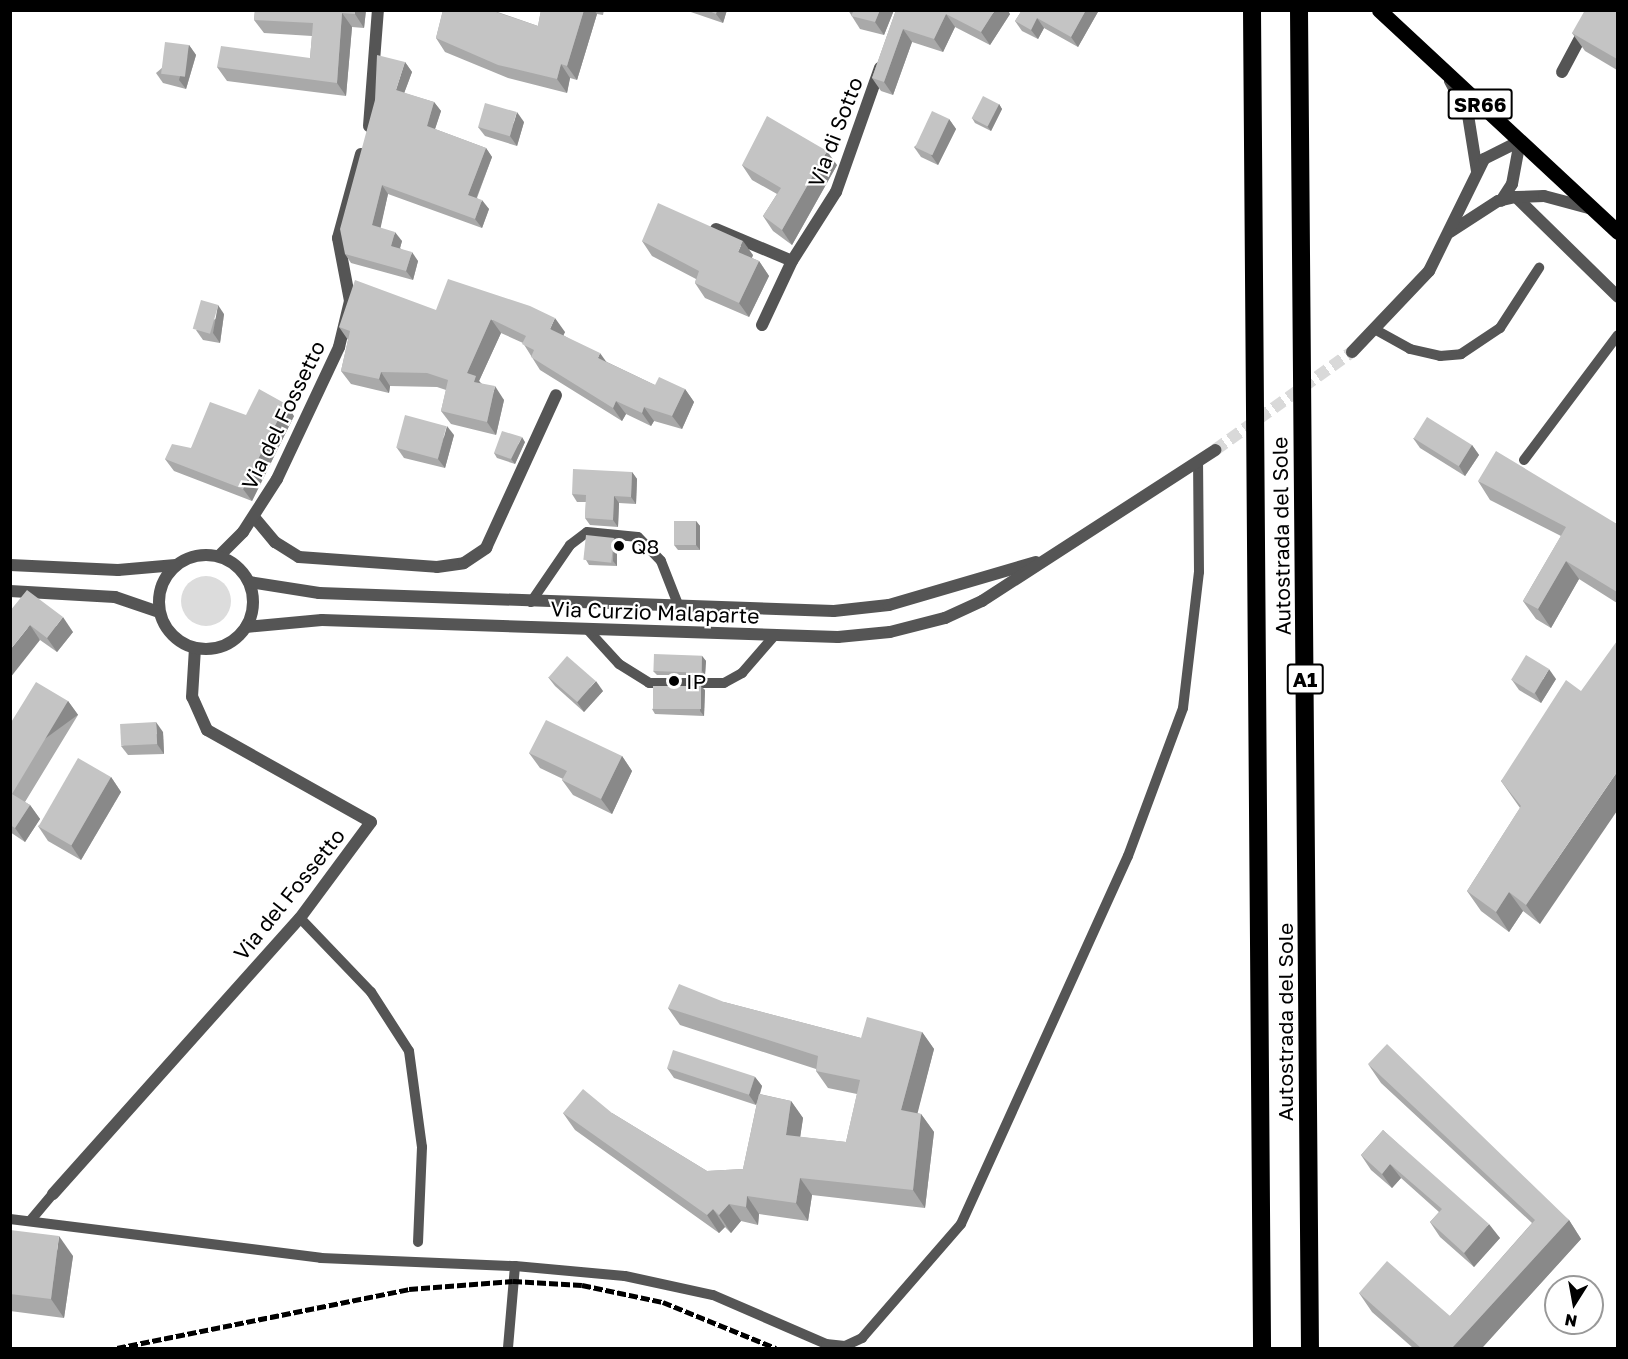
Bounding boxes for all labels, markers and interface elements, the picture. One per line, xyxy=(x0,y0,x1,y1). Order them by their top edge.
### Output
street label: Via di Sotto xyxy=(802,73,868,191)
road number: SR66 xyxy=(1447,87,1513,121)
street label: Via del Fossetto xyxy=(236,336,330,494)
street label: Autostrada del Sole xyxy=(1267,437,1295,635)
place label: Q8 xyxy=(631,533,659,559)
marker: Q8 xyxy=(612,539,626,553)
street label: Via Curzio Malaparte xyxy=(550,596,760,628)
road number: A1 xyxy=(1286,662,1324,696)
place label: IP xyxy=(686,668,706,694)
marker: IP xyxy=(667,674,681,688)
street label: Via del Fossetto xyxy=(228,823,350,965)
street label: Autostrada del Sole xyxy=(1272,923,1298,1121)
north arrow xyxy=(1544,1275,1604,1335)
text: N xyxy=(1563,1310,1579,1332)

